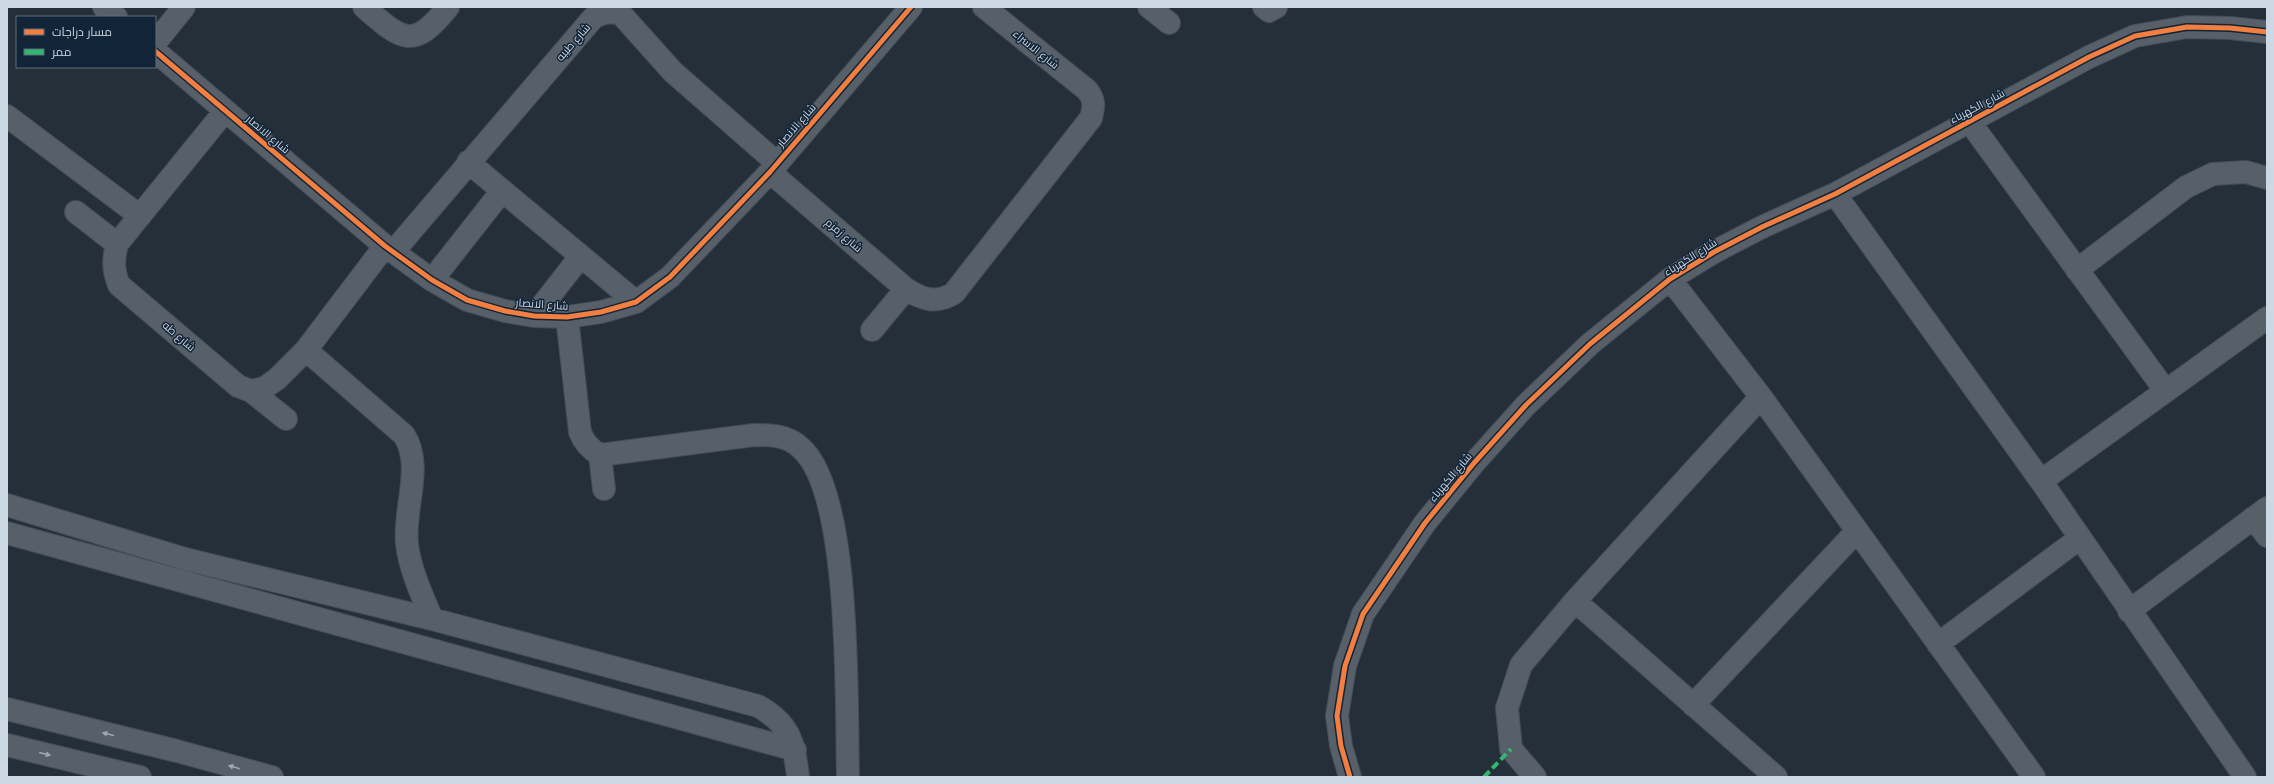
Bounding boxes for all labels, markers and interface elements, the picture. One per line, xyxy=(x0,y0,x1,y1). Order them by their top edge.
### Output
legend xyxy=(16,16,156,68)
street label: شارع طيبه xyxy=(554,21,594,64)
text: مسار دراجات xyxy=(52,25,112,39)
street label: شارع الاسراء xyxy=(1009,27,1061,73)
text: ممر xyxy=(51,45,71,59)
street label: شارع الكهرباء xyxy=(1948,87,2007,127)
street label: شارع الانصار xyxy=(773,101,819,151)
street label: شارع الانصار xyxy=(242,112,292,157)
street label: شارع زمزم xyxy=(822,216,865,256)
street label: شارع الكهرباء xyxy=(1661,236,1720,280)
street label: شارع الانصار xyxy=(514,296,569,314)
street label: شارع طه xyxy=(159,319,198,355)
street label: شارع الكهرباء xyxy=(1426,450,1476,505)
one-way arrow xyxy=(102,730,115,736)
one-way arrow xyxy=(39,751,51,757)
one-way arrow xyxy=(228,763,240,769)

